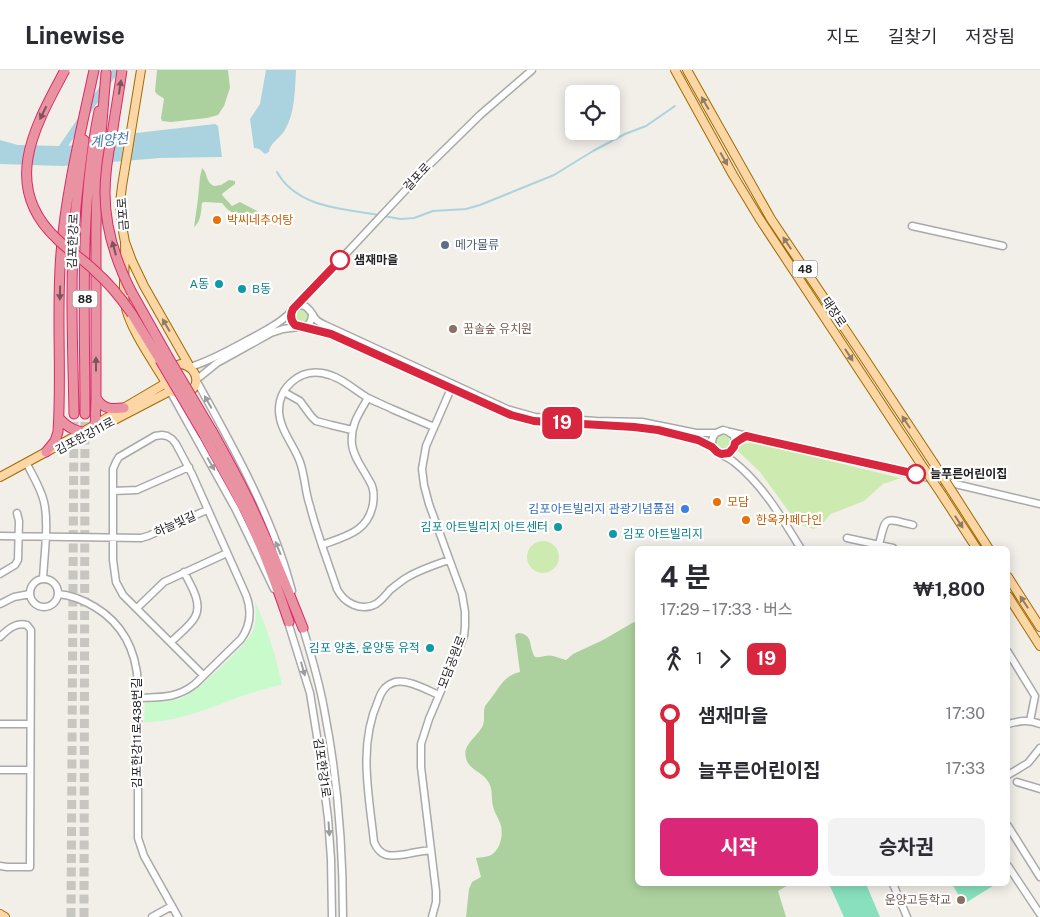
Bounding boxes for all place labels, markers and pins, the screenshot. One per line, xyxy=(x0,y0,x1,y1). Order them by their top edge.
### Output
place label: 박씨네추어탕 xyxy=(227,213,293,227)
marker: 박씨네추어탕 xyxy=(211,214,223,226)
place label: 메가물류 xyxy=(455,238,499,252)
marker: 메가물류 xyxy=(439,239,451,251)
marker: 샘재마을 xyxy=(330,250,350,270)
place label: 샘재마을 xyxy=(354,253,398,267)
place label: A동 xyxy=(189,277,209,291)
marker: A동 xyxy=(213,278,225,290)
place label: B동 xyxy=(252,282,271,296)
marker: B동 xyxy=(236,283,248,295)
place label: 꿈솔숲 유치원 xyxy=(463,322,532,336)
marker: 꿈솔숲 유치원 xyxy=(447,323,459,335)
marker: 늘푸른어린이집 xyxy=(906,464,926,484)
place label: 늘푸른어린이집 xyxy=(930,467,1007,481)
place label: 모담 xyxy=(727,495,749,509)
marker: 모담 xyxy=(711,496,723,508)
place label: 김포아트빌리지 관광기념품점 xyxy=(529,502,675,516)
marker: 김포아트빌리지 관광기념품점 xyxy=(679,503,691,515)
place label: 한옥카페다인 xyxy=(756,513,822,527)
marker: 한옥카페다인 xyxy=(740,514,752,526)
place label: 김포 아트빌리지 아트센터 xyxy=(421,520,548,534)
marker: 김포 아트빌리지 아트센터 xyxy=(552,521,564,533)
place label: 김포 아트빌리지 xyxy=(623,527,703,541)
marker: 김포 아트빌리지 xyxy=(607,528,619,540)
place label: 김포 양촌, 운양동 유적 xyxy=(309,641,420,655)
marker: 김포 양촌, 운양동 유적 xyxy=(424,642,436,654)
place label: 운양고등학교 xyxy=(885,893,951,907)
marker: 운양고등학교 xyxy=(955,894,967,906)

